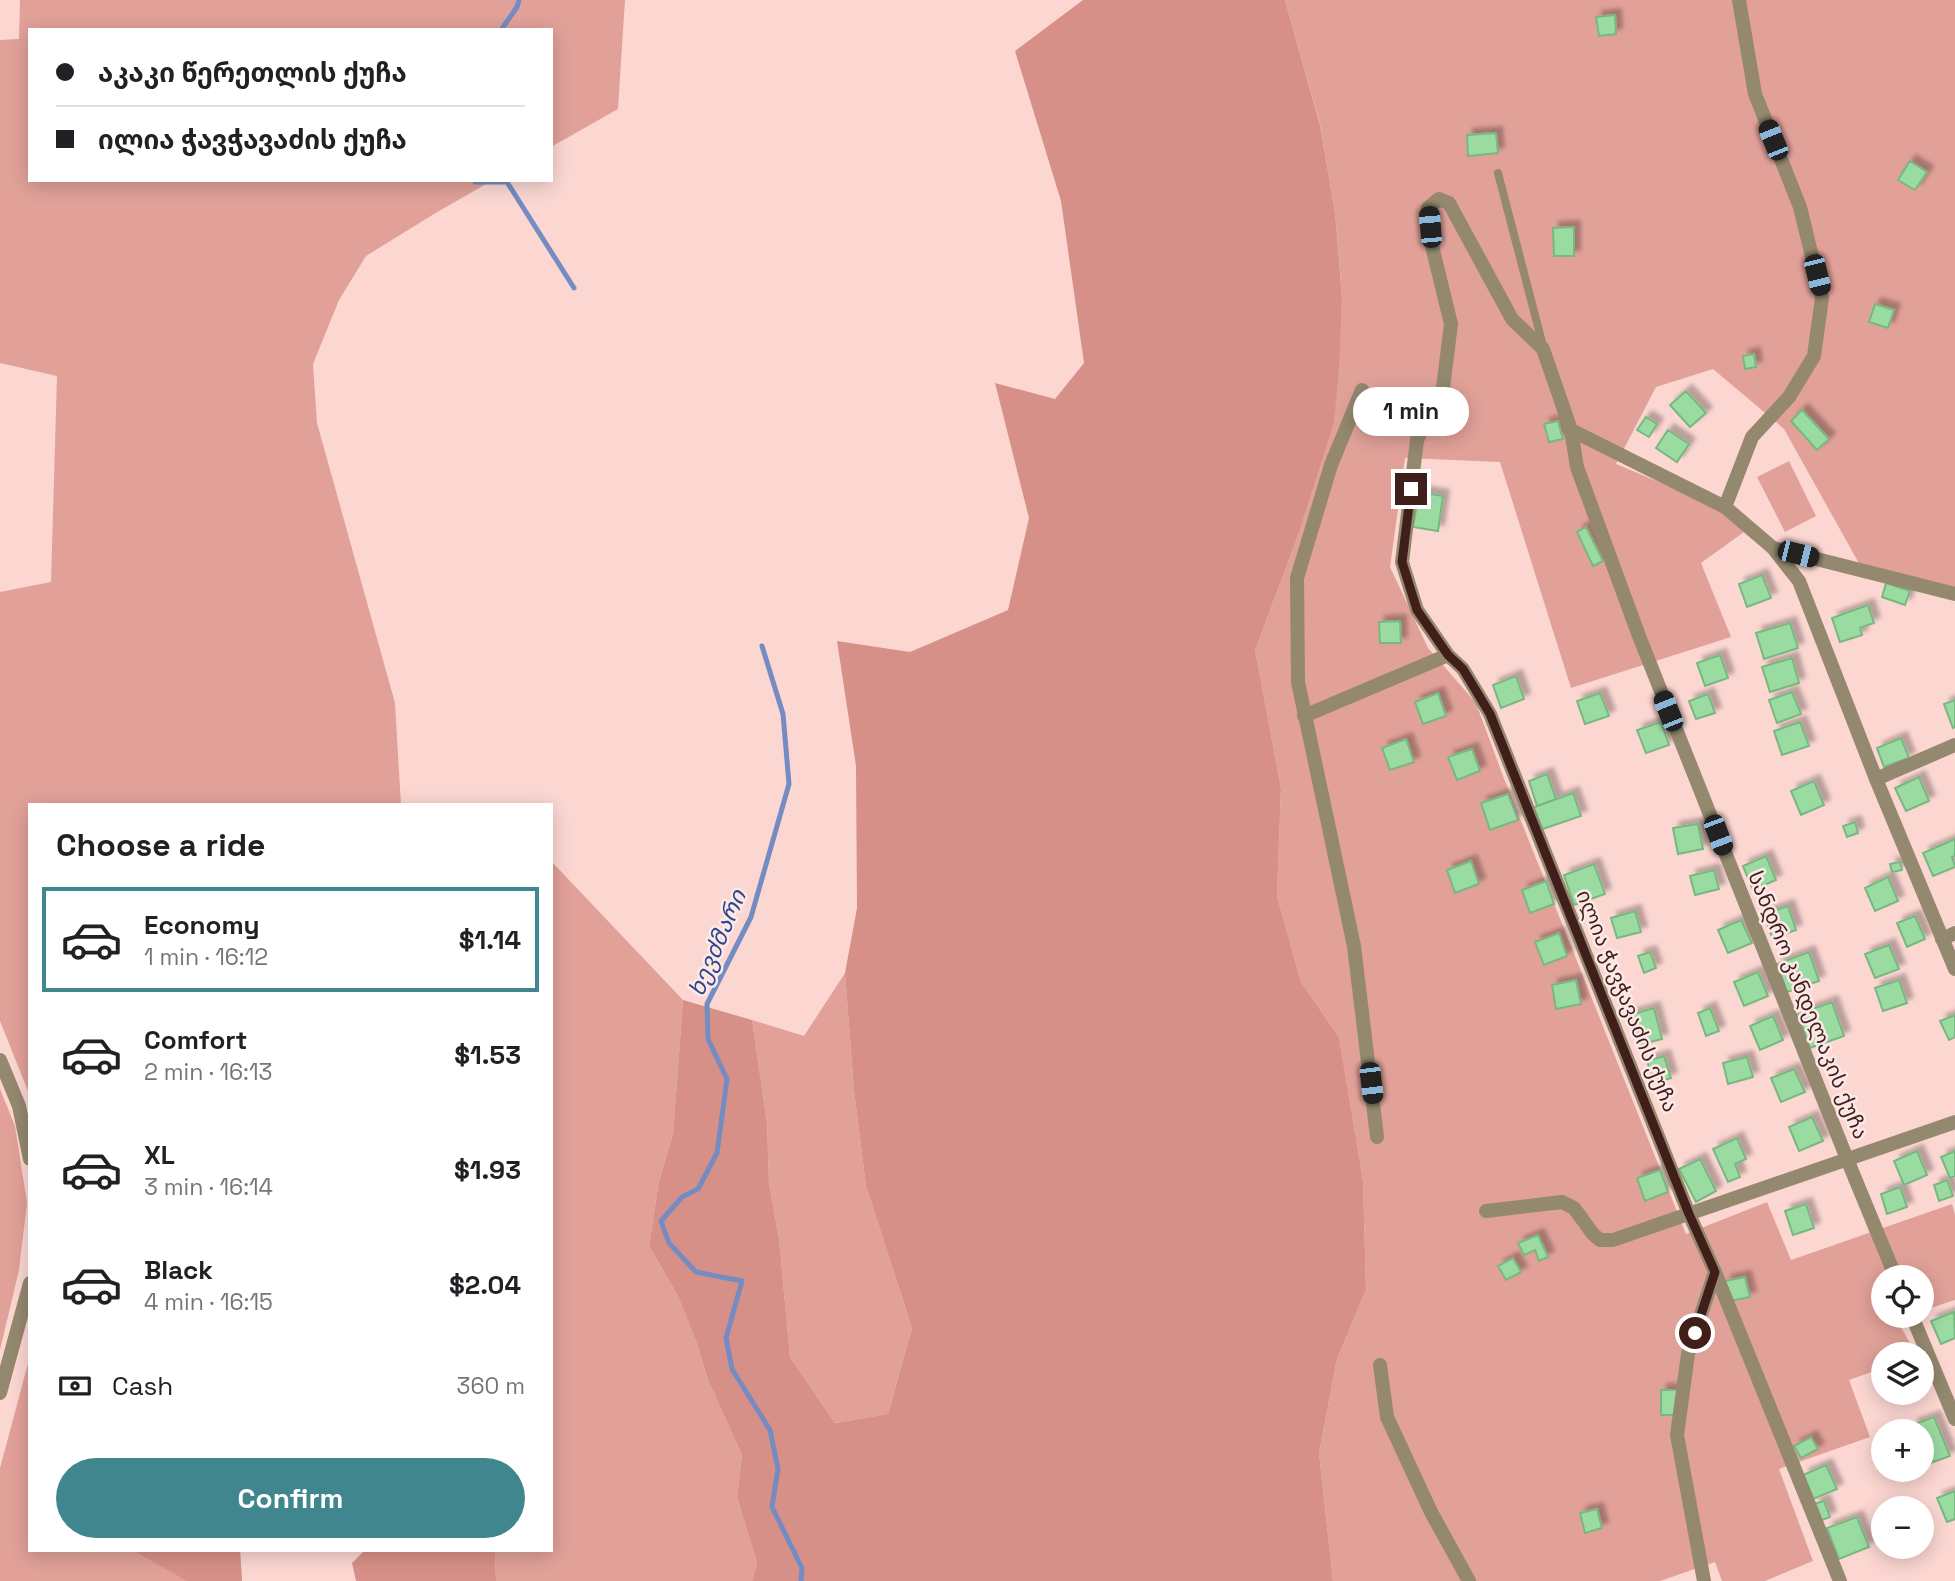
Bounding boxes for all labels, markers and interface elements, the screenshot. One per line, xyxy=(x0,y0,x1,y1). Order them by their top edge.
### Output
text: აკაკი წერეთლის ქუჩა xyxy=(98,56,407,90)
car xyxy=(1756,117,1791,163)
text: ილია ჭავჭავაძის ქუჩა xyxy=(98,123,407,157)
car xyxy=(1418,205,1443,249)
car xyxy=(1802,252,1833,298)
callout: 1 min xyxy=(1353,388,1469,436)
text: 1 min xyxy=(1383,396,1439,426)
route end xyxy=(1395,473,1427,505)
car xyxy=(1776,539,1821,569)
car xyxy=(1651,688,1686,734)
car xyxy=(1701,812,1736,858)
text: Choose a ride xyxy=(56,825,266,865)
street label: სანდრო კანდელაკის ქუჩა xyxy=(1742,867,1875,1143)
water label: ხევძმარი xyxy=(681,885,753,1001)
street label: ილია ჭავჭავაძის ქუჩა xyxy=(1570,886,1684,1116)
icon: car xyxy=(60,908,123,971)
text: Economy xyxy=(144,908,260,942)
text: $1.14 xyxy=(459,923,521,957)
text: 1 min · 16:12 xyxy=(144,942,268,972)
icon: car xyxy=(60,1023,123,1086)
text: Comfort xyxy=(144,1023,247,1057)
text: $1.53 xyxy=(454,1038,521,1072)
text: 2 min · 16:13 xyxy=(144,1057,272,1087)
car xyxy=(1359,1061,1384,1105)
icon: car xyxy=(60,1138,123,1201)
text: XL xyxy=(144,1138,175,1172)
text: $1.93 xyxy=(454,1153,521,1187)
text: 3 min · 16:14 xyxy=(144,1172,273,1202)
icon: car xyxy=(60,1253,123,1316)
text: Black xyxy=(144,1253,213,1287)
map controls xyxy=(1871,1265,1934,1559)
button: locate xyxy=(1871,1265,1934,1328)
text: $2.04 xyxy=(449,1268,521,1302)
text: 4 min · 16:15 xyxy=(144,1287,273,1317)
route start xyxy=(1679,1317,1711,1349)
button: layers xyxy=(1871,1342,1934,1405)
icon: cash xyxy=(56,1367,94,1405)
text: Cash xyxy=(112,1369,173,1403)
text: 360 m xyxy=(457,1371,525,1401)
button: + xyxy=(1871,1419,1934,1482)
button: Confirm xyxy=(56,1458,525,1538)
button: − xyxy=(1871,1496,1934,1559)

